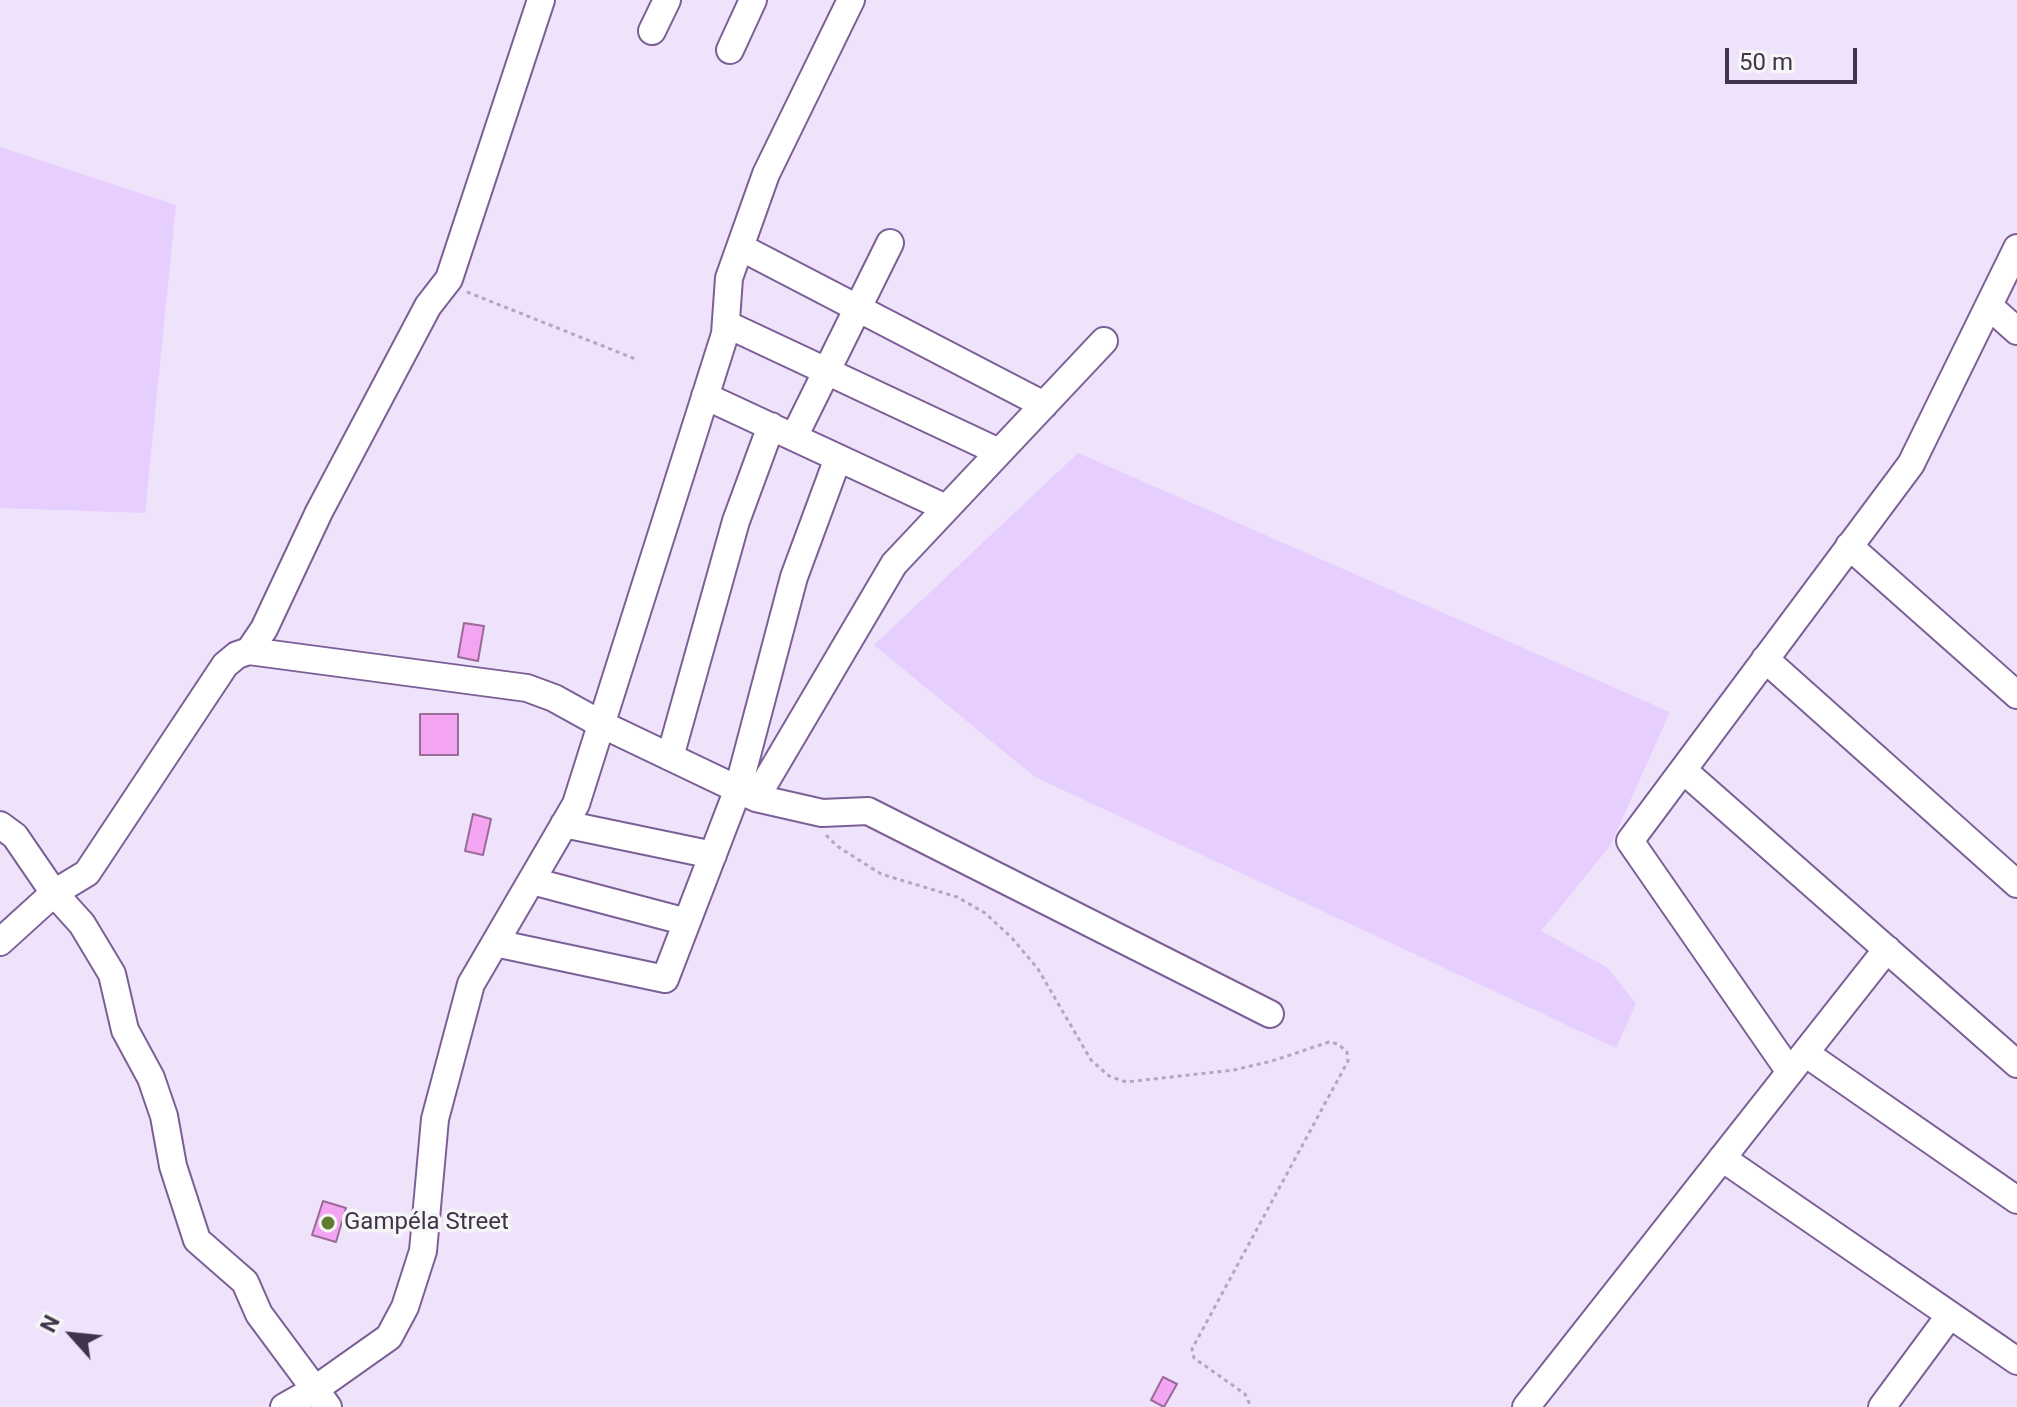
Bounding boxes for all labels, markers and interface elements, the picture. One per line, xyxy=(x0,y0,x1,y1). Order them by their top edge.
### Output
scale bar xyxy=(1729,32,1861,82)
text: 50 m xyxy=(1739,48,1793,76)
place label: Gampéla Street xyxy=(344,1209,509,1237)
marker: Gampéla Street xyxy=(319,1214,337,1232)
north arrow xyxy=(32,1295,112,1375)
text: N xyxy=(36,1311,65,1336)

